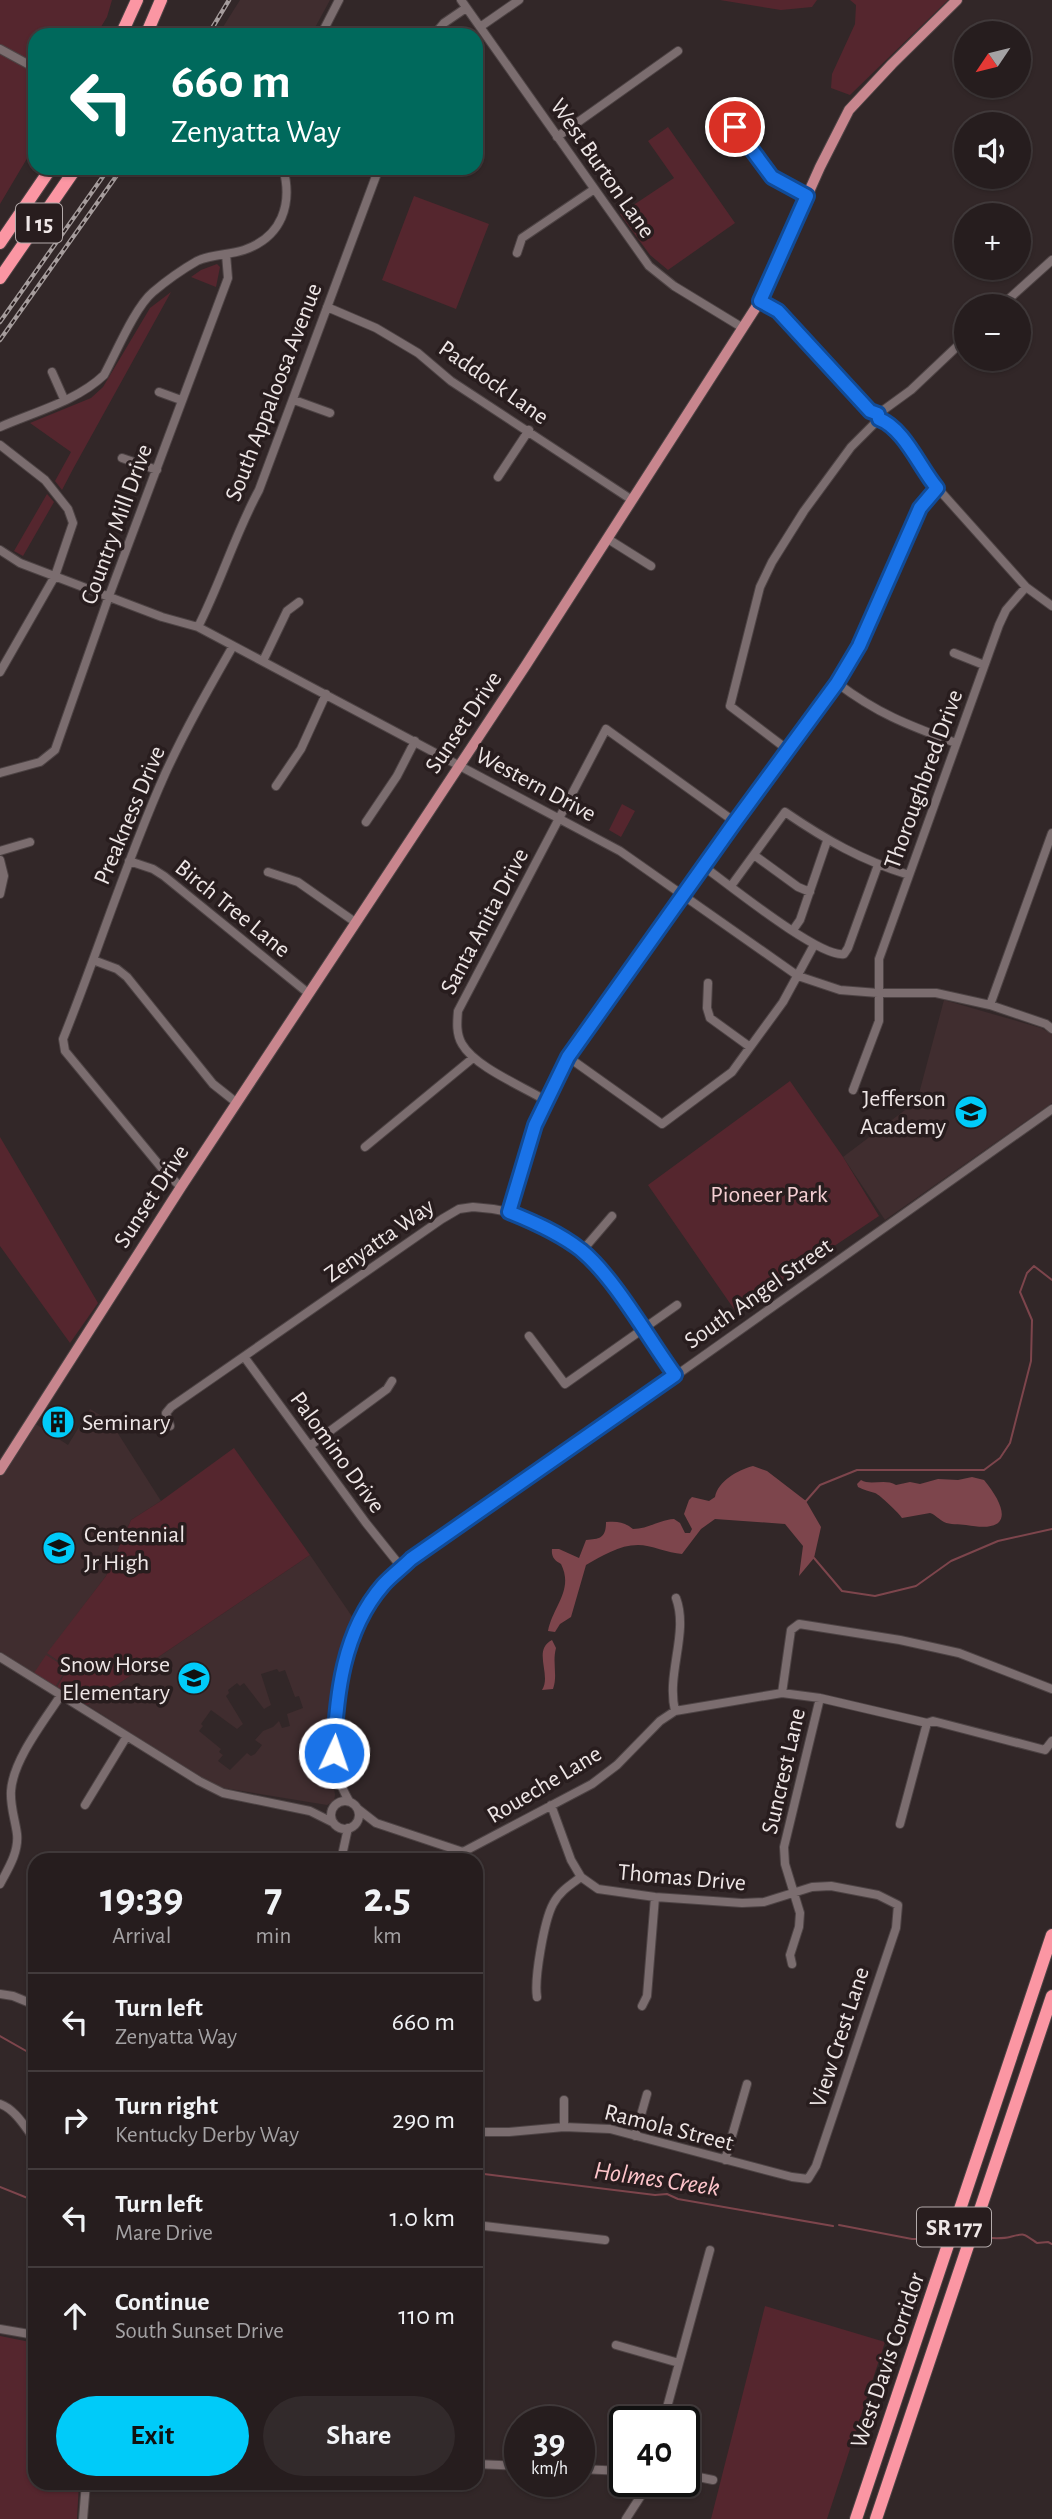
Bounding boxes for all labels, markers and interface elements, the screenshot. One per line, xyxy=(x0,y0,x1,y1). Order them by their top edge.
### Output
north arrow xyxy=(954,21,1031,98)
map controls xyxy=(954,21,1031,371)
icon: left xyxy=(56,56,147,147)
text: 660 m xyxy=(171,58,291,107)
street label: West Burton Lane xyxy=(545,94,659,243)
pin xyxy=(705,97,765,157)
icon: arrive xyxy=(716,108,754,146)
button: sound xyxy=(954,112,1031,189)
text: Zenyatta Way xyxy=(171,116,341,148)
button: + xyxy=(954,203,1031,280)
road number: I 15 xyxy=(16,204,62,243)
street label: South Appaloosa Avenue xyxy=(221,280,327,505)
button: − xyxy=(954,294,1031,371)
street label: Paddock Lane xyxy=(434,336,553,429)
street label: Country Mill Drive xyxy=(77,441,157,608)
street label: Sunset Drive xyxy=(421,667,507,778)
street label: Thoroughbred Drive xyxy=(880,687,967,872)
street label: Preakness Drive xyxy=(90,743,170,888)
street label: Western Drive xyxy=(471,743,600,827)
street label: Santa Anita Drive xyxy=(436,845,533,998)
street label: Birch Tree Lane xyxy=(170,855,294,962)
place label: Jefferson Academy xyxy=(860,1087,946,1139)
school or university icon: Jefferson Academy xyxy=(952,1093,990,1131)
street label: Sunset Drive xyxy=(110,1141,194,1252)
park label: Pioneer Park xyxy=(710,1183,828,1207)
street label: Zenyatta Way xyxy=(320,1194,439,1287)
street label: South Angel Street xyxy=(680,1234,837,1354)
street label: Palomino Drive xyxy=(285,1387,389,1518)
building icon: Seminary xyxy=(39,1403,77,1441)
place label: Seminary xyxy=(82,1411,170,1435)
place label: Centennial Jr High xyxy=(84,1523,185,1575)
school or university icon: Centennial Jr High xyxy=(40,1529,78,1567)
place label: Snow Horse Elementary xyxy=(60,1653,170,1705)
school or university icon: Snow Horse Elementary xyxy=(175,1659,213,1697)
street label: Suncrest Lane xyxy=(758,1706,810,1836)
position arrow xyxy=(297,1716,371,1790)
street label: Roueche Lane xyxy=(483,1741,606,1828)
street label: Thomas Drive xyxy=(617,1860,747,1896)
text: 19:39 xyxy=(100,1877,183,1919)
text: 7 xyxy=(264,1877,283,1919)
text: 2.5 xyxy=(363,1877,411,1919)
text: Arrival xyxy=(112,1925,171,1948)
text: min xyxy=(256,1925,291,1948)
text: km xyxy=(373,1925,402,1948)
street label: View Crest Lane xyxy=(806,1964,874,2111)
text: Turn left xyxy=(115,1995,203,2021)
icon: left xyxy=(56,2003,94,2041)
text: 660 m xyxy=(392,2009,455,2035)
text: Zenyatta Way xyxy=(115,2026,237,2049)
text: Turn right xyxy=(115,2093,218,2119)
street label: Ramola Street xyxy=(602,2100,736,2156)
icon: right xyxy=(56,2101,94,2139)
text: 290 m xyxy=(392,2107,455,2133)
text: Kentucky Derby Way xyxy=(115,2124,299,2147)
water label: Holmes Creek xyxy=(592,2157,721,2201)
text: Turn left xyxy=(115,2191,203,2217)
icon: left xyxy=(56,2199,94,2237)
text: 1.0 km xyxy=(389,2205,455,2231)
road number: SR 177 xyxy=(917,2208,991,2246)
text: Mare Drive xyxy=(115,2222,213,2245)
street label: West Davis Corridor xyxy=(847,2269,929,2451)
text: Continue xyxy=(115,2289,210,2315)
icon: ahead xyxy=(56,2297,94,2335)
text: 110 m xyxy=(398,2303,455,2329)
text: South Sunset Drive xyxy=(115,2320,284,2343)
button: Exit xyxy=(56,2396,249,2476)
button: Share xyxy=(263,2396,455,2476)
speed limit sign: 40 xyxy=(609,2406,700,2497)
text: 39 xyxy=(533,2425,565,2460)
text: km/h xyxy=(531,2460,568,2478)

